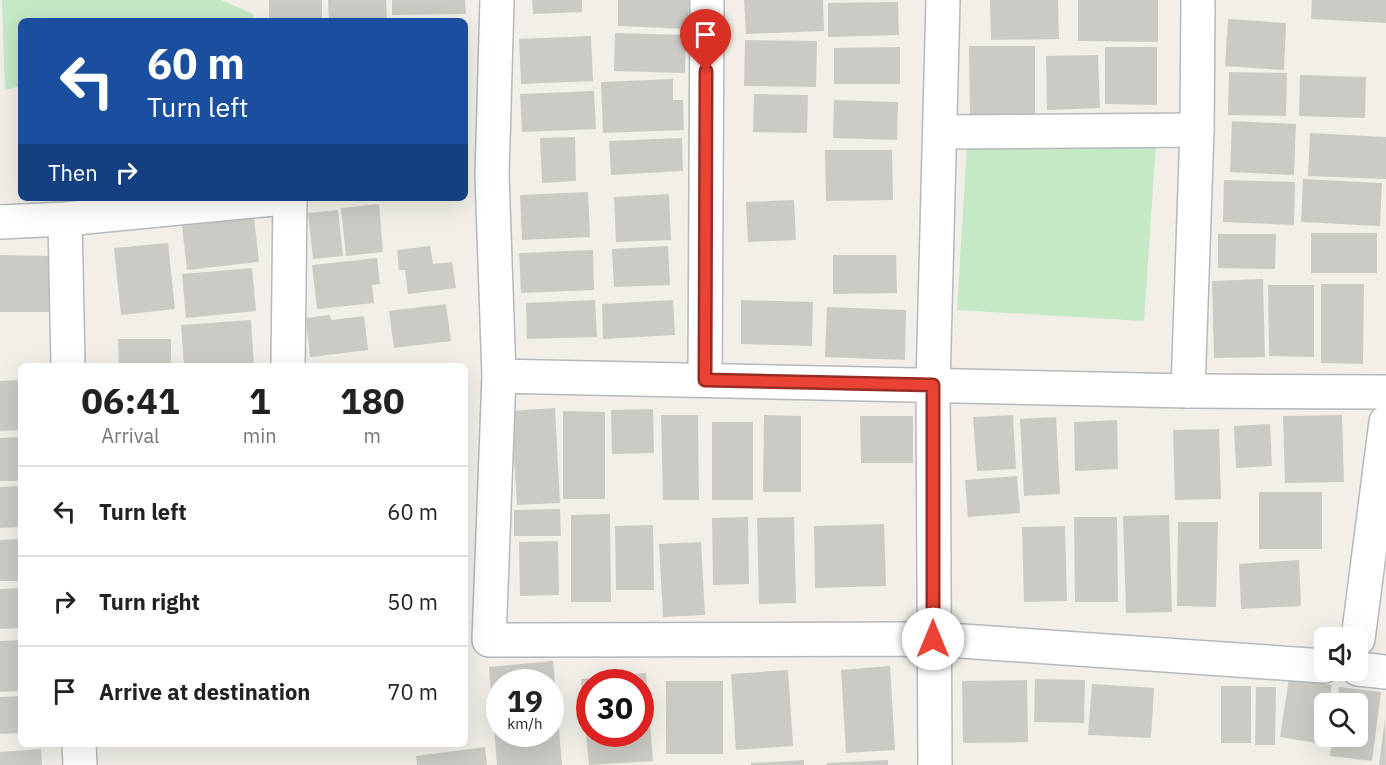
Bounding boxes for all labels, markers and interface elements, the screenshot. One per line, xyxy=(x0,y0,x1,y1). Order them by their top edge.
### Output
pin xyxy=(680,9,731,71)
icon: arrive xyxy=(689,18,722,51)
text: 60 m xyxy=(147,36,245,91)
icon: left xyxy=(48,42,126,120)
text: Turn left xyxy=(147,89,248,124)
icon: right xyxy=(110,156,143,189)
text: Then xyxy=(48,158,98,187)
text: 06:41 xyxy=(81,377,180,424)
text: 1 xyxy=(249,377,271,424)
text: 180 xyxy=(340,377,405,424)
text: Arrival xyxy=(101,422,160,449)
text: min xyxy=(243,422,277,449)
text: m xyxy=(364,422,381,449)
icon: left xyxy=(48,495,81,528)
text: Turn left xyxy=(99,497,187,526)
text: 60 m xyxy=(387,497,438,526)
icon: right xyxy=(48,585,81,618)
text: Turn right xyxy=(99,587,200,616)
text: 50 m xyxy=(387,587,438,616)
position arrow xyxy=(901,607,965,671)
map controls xyxy=(1314,627,1368,747)
button: sound xyxy=(1314,627,1368,681)
speed limit sign: 30 xyxy=(576,669,654,747)
icon: arrive xyxy=(48,675,81,708)
text: Arrive at destination xyxy=(99,677,310,706)
text: 70 m xyxy=(387,677,438,706)
text: 19 xyxy=(507,681,543,720)
button: search xyxy=(1314,693,1368,747)
text: km/h xyxy=(507,714,543,733)

